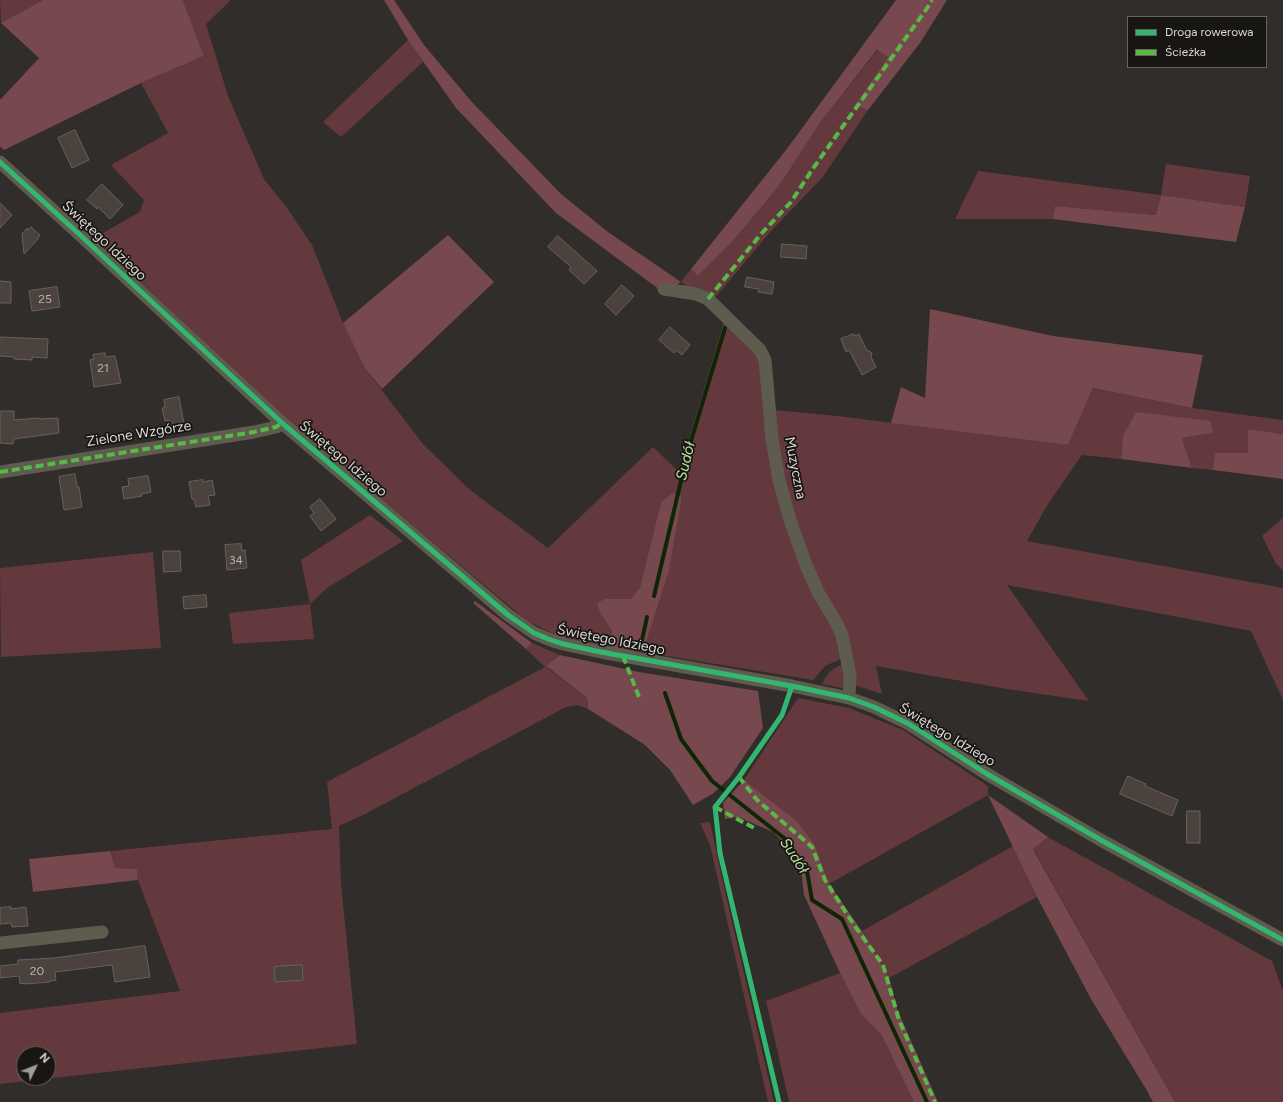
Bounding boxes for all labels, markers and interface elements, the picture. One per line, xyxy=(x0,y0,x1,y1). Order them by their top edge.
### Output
legend xyxy=(1127,16,1267,68)
text: Droga rowerowa xyxy=(1165,25,1253,39)
text: Ścieżka xyxy=(1165,45,1206,59)
street label: Świętego Idziego xyxy=(58,198,150,284)
house number: 25 xyxy=(38,292,52,306)
house number: 21 xyxy=(97,361,109,375)
street label: Zielone Wzgórze xyxy=(85,417,193,451)
street label: Świętego Idziego xyxy=(296,417,390,501)
street label: Muzyczna xyxy=(781,435,809,501)
water label: Sudół xyxy=(673,440,699,482)
house number: 34 xyxy=(229,553,243,567)
street label: Świętego Idziego xyxy=(556,621,666,659)
street label: Świętego Idziego xyxy=(896,700,998,770)
water label: Sudół xyxy=(776,835,812,877)
house number: 20 xyxy=(30,964,44,978)
north arrow xyxy=(16,1046,56,1086)
text: N xyxy=(37,1051,52,1066)

